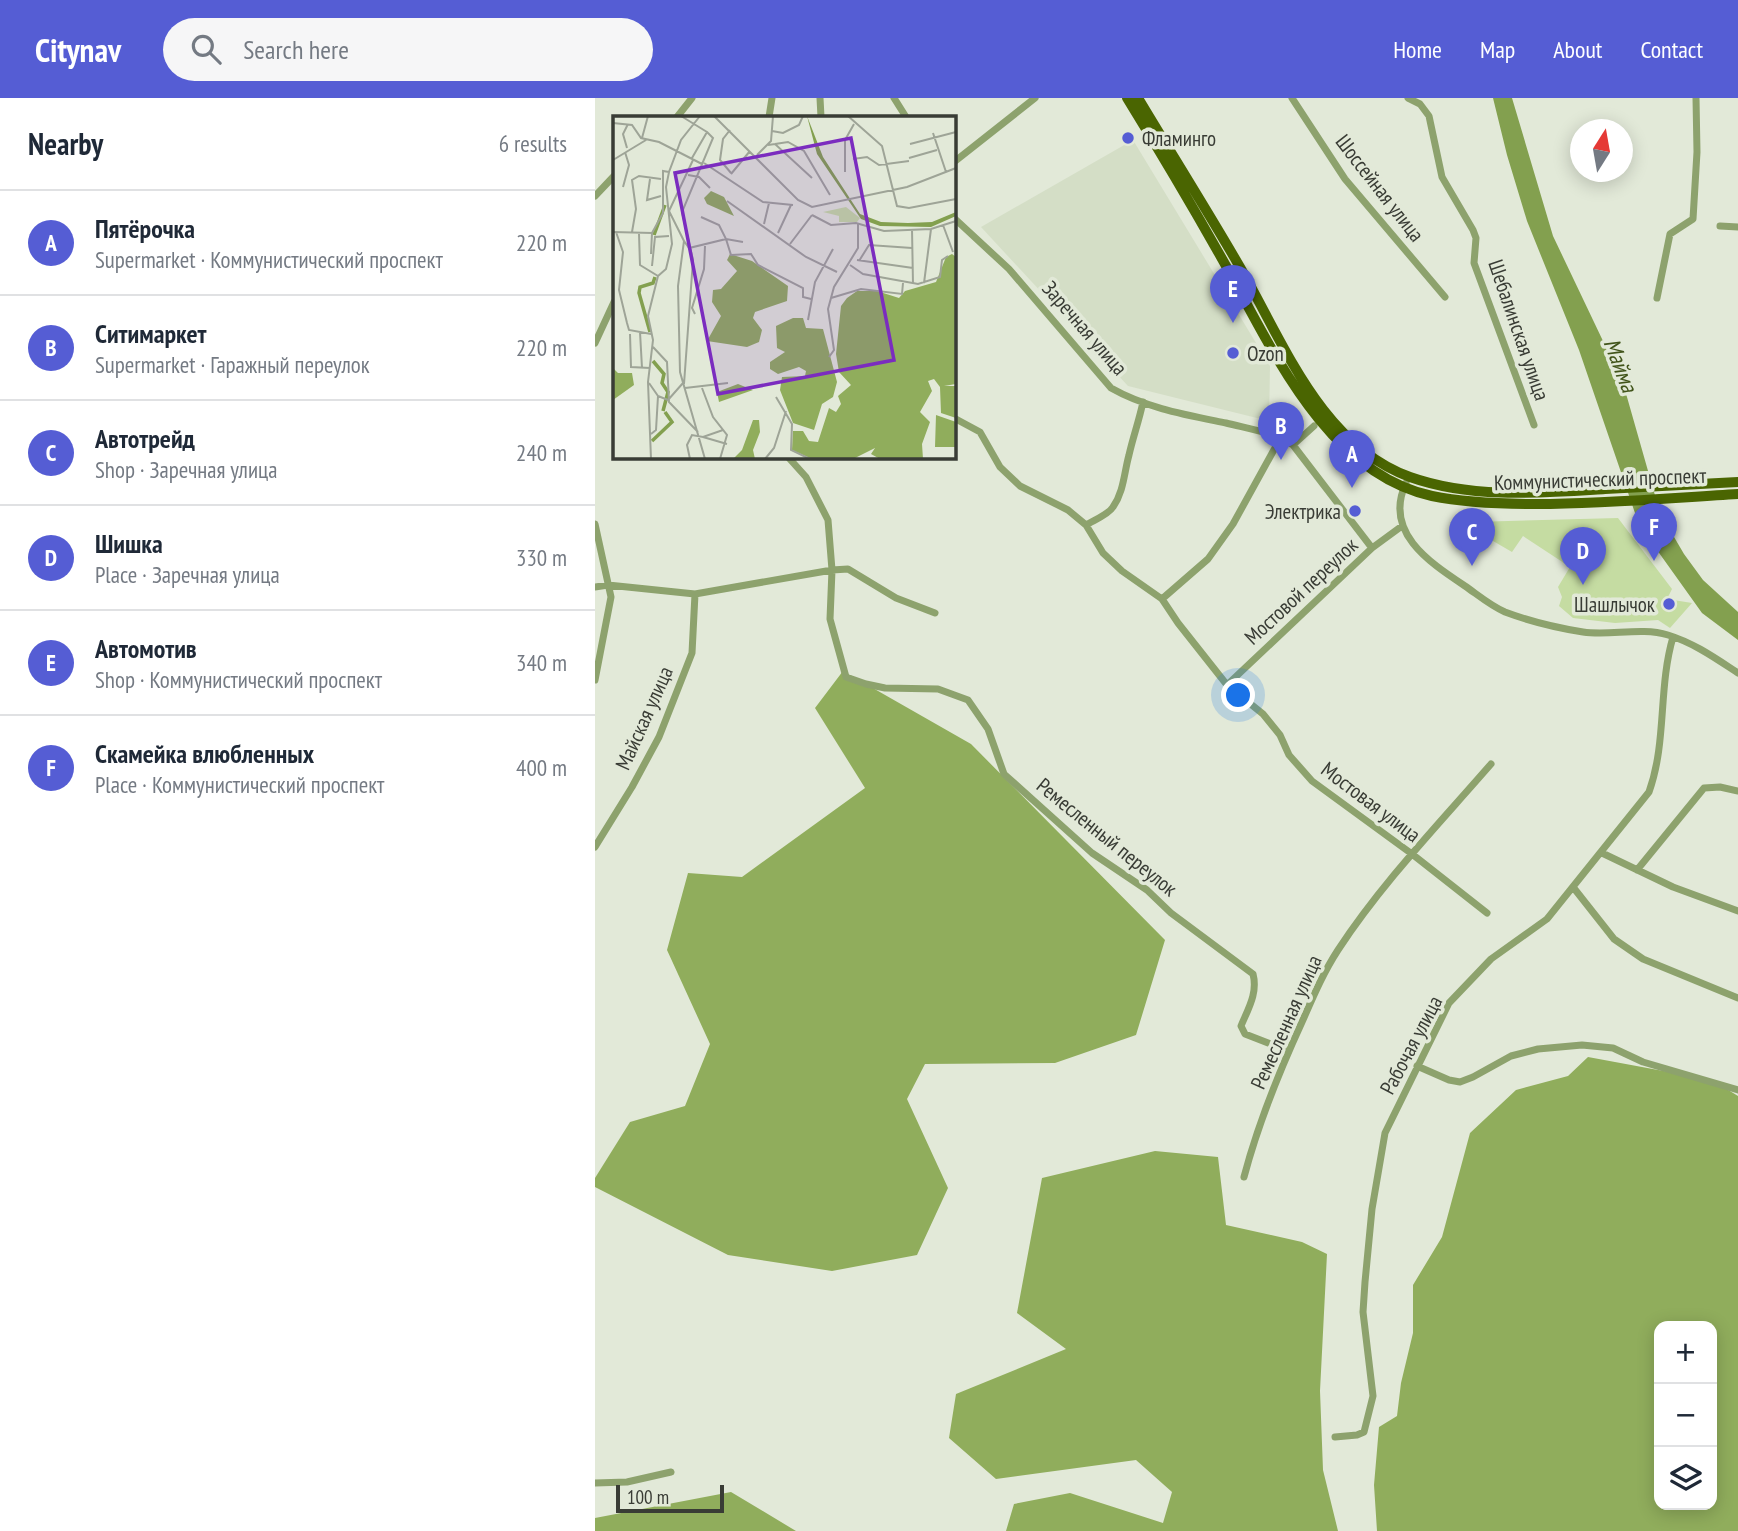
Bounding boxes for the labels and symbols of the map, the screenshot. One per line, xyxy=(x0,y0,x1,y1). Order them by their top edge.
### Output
inset map xyxy=(613,116,955,458)
north arrow xyxy=(1570,119,1633,182)
place label: Фламинго xyxy=(1142,125,1216,152)
street label: Шоссейная улица xyxy=(1330,129,1430,247)
marker: Фламинго xyxy=(1120,130,1136,146)
street label: Шебалинская улица xyxy=(1482,256,1556,404)
pin: E xyxy=(1210,265,1256,323)
street label: Заречная улица xyxy=(1037,275,1133,381)
water label: Майма xyxy=(1598,334,1645,398)
place label: Ozon xyxy=(1247,340,1284,367)
marker: Ozon xyxy=(1225,345,1241,361)
pin: B xyxy=(1258,402,1304,460)
pin: A xyxy=(1329,430,1375,488)
street label: Коммунистический проспект xyxy=(1493,462,1707,496)
place label: Электрика xyxy=(1265,498,1341,525)
marker: Электрика xyxy=(1347,503,1363,519)
pin: F xyxy=(1631,503,1677,561)
pin: C xyxy=(1449,508,1495,566)
pin: D xyxy=(1560,527,1606,585)
street label: Мостовой переулок xyxy=(1239,532,1363,650)
place label: Шашлычок xyxy=(1574,591,1655,618)
marker: Шашлычок xyxy=(1661,596,1677,612)
street label: Майская улица xyxy=(609,662,679,774)
your location xyxy=(1221,678,1255,712)
street label: Мостовая улица xyxy=(1316,756,1426,848)
street label: Ремесленный переулок xyxy=(1031,772,1183,902)
street label: Ремесленная улица xyxy=(1244,951,1328,1093)
street label: Рабочая улица xyxy=(1374,991,1448,1099)
scale bar xyxy=(616,1482,725,1514)

